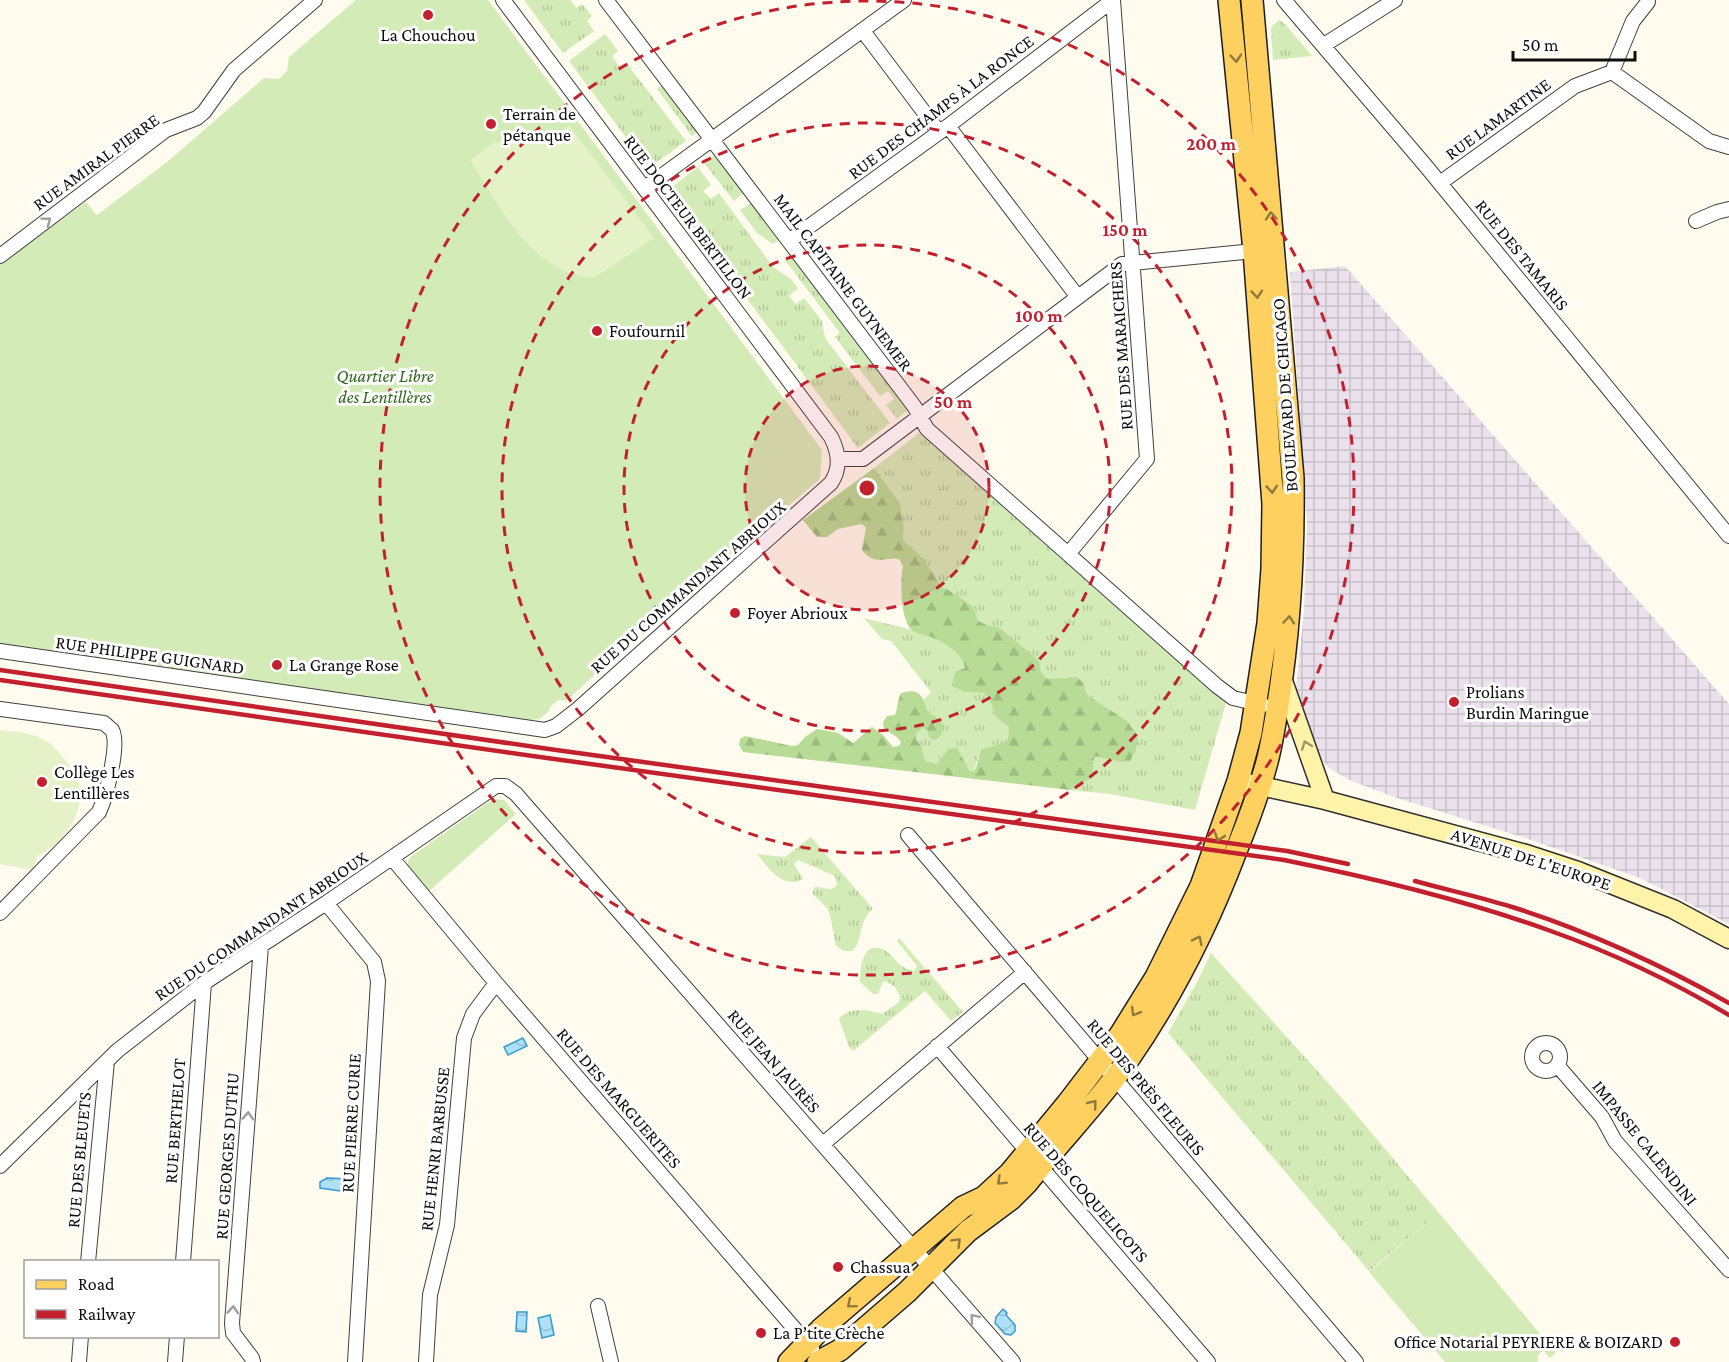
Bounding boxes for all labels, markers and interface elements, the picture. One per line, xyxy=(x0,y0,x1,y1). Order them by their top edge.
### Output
marker: La Chouchou xyxy=(421,8,435,22)
scale bar xyxy=(1513,24,1634,62)
place label: La Chouchou xyxy=(381,25,476,45)
street label: RUE DES CHAMPS À LA RONCE xyxy=(844,31,1038,183)
text: 50 m xyxy=(1522,35,1559,55)
one-way arrow xyxy=(1229,54,1242,63)
street label: RUE LAMARTINE xyxy=(1441,74,1555,164)
place label: Terrain de pétanque xyxy=(503,104,576,145)
street label: RUE AMIRAL PIERRE xyxy=(29,109,163,215)
marker: Terrain de pétanque xyxy=(484,117,498,131)
street label: RUE DOCTEUR BERTILLON xyxy=(620,131,756,303)
text: 200 m xyxy=(1186,134,1237,154)
street label: MAIL CAPITAINE GUYNEMER xyxy=(770,189,917,375)
street label: RUE DES TAMARIS xyxy=(1471,196,1573,314)
one-way arrow xyxy=(1265,212,1278,221)
one-way arrow xyxy=(40,217,51,228)
text: 150 m xyxy=(1102,220,1148,240)
street label: RUE DES MARAICHERS xyxy=(1105,261,1137,431)
one-way arrow xyxy=(1251,290,1264,299)
street label: BOULEVARD DE CHICAGO xyxy=(1268,297,1302,493)
text: 100 m xyxy=(1015,306,1063,326)
place label: Foufournil xyxy=(609,321,685,341)
marker: Foufournil xyxy=(590,324,604,338)
park label: Quartier Libre des Lentillères xyxy=(336,366,434,407)
text: 50 m xyxy=(934,392,973,412)
centre of rings xyxy=(857,478,877,498)
one-way arrow xyxy=(1265,484,1278,493)
street label: RUE DU COMMANDANT ABRIOUX xyxy=(586,496,790,677)
place label: Foyer Abrioux xyxy=(747,603,848,623)
marker: Foyer Abrioux xyxy=(728,606,742,620)
one-way arrow xyxy=(1282,616,1295,625)
street label: RUE PHILIPPE GUIGNARD xyxy=(54,632,246,678)
place label: La Grange Rose xyxy=(289,655,399,675)
marker: La Grange Rose xyxy=(270,658,284,672)
place label: Prolians Burdin Maringue xyxy=(1466,682,1589,723)
marker: Prolians Burdin Maringue xyxy=(1447,695,1461,709)
one-way arrow xyxy=(1300,740,1313,751)
place label: Collège Les Lentillères xyxy=(54,762,135,803)
marker: Collège Les Lentillères xyxy=(35,775,49,789)
street label: AVENUE DE L'EUROPE xyxy=(1449,824,1614,894)
one-way arrow xyxy=(1214,831,1227,841)
street label: RUE DU COMMANDANT ABRIOUX xyxy=(151,847,372,1005)
one-way arrow xyxy=(1191,935,1203,946)
street label: RUE JEAN JAURÈS xyxy=(724,1005,824,1117)
one-way arrow xyxy=(1130,1006,1142,1016)
street label: RUE DES PRÈS FLEURIS xyxy=(1083,1015,1209,1159)
street label: RUE DES MARGUERITES xyxy=(553,1024,685,1172)
street label: RUE PIERRE CURIE xyxy=(337,1053,365,1193)
street label: RUE BERTHELOT xyxy=(161,1057,189,1184)
street label: RUE HENRI BARBUSSE xyxy=(416,1066,454,1232)
street label: RUE GEORGES DUTHU xyxy=(211,1072,243,1240)
street label: IMPASSE CALENDINI xyxy=(1588,1076,1702,1210)
street label: RUE DES BLEUETS xyxy=(63,1091,95,1229)
one-way arrow xyxy=(1086,1099,1097,1110)
one-way arrow xyxy=(241,1111,254,1120)
street label: RUE DES COQUELICOTS xyxy=(1020,1118,1152,1266)
one-way arrow xyxy=(998,1174,1008,1185)
one-way arrow xyxy=(950,1238,961,1248)
place label: Chassua xyxy=(850,1257,911,1277)
legend xyxy=(24,1260,219,1338)
marker: Chassua xyxy=(831,1260,845,1274)
text: Road xyxy=(78,1274,115,1294)
one-way arrow xyxy=(847,1297,858,1308)
text: Railway xyxy=(78,1304,136,1324)
one-way arrow xyxy=(226,1306,239,1315)
one-way arrow xyxy=(970,1314,981,1325)
place label: La P’tite Crèche xyxy=(773,1323,884,1343)
marker: La P’tite Crèche xyxy=(754,1326,768,1340)
place label: Office Notarial PEYRIERE & BOIZARD xyxy=(1394,1332,1663,1352)
marker: Office Notarial PEYRIERE & BOIZARD xyxy=(1668,1335,1682,1349)

